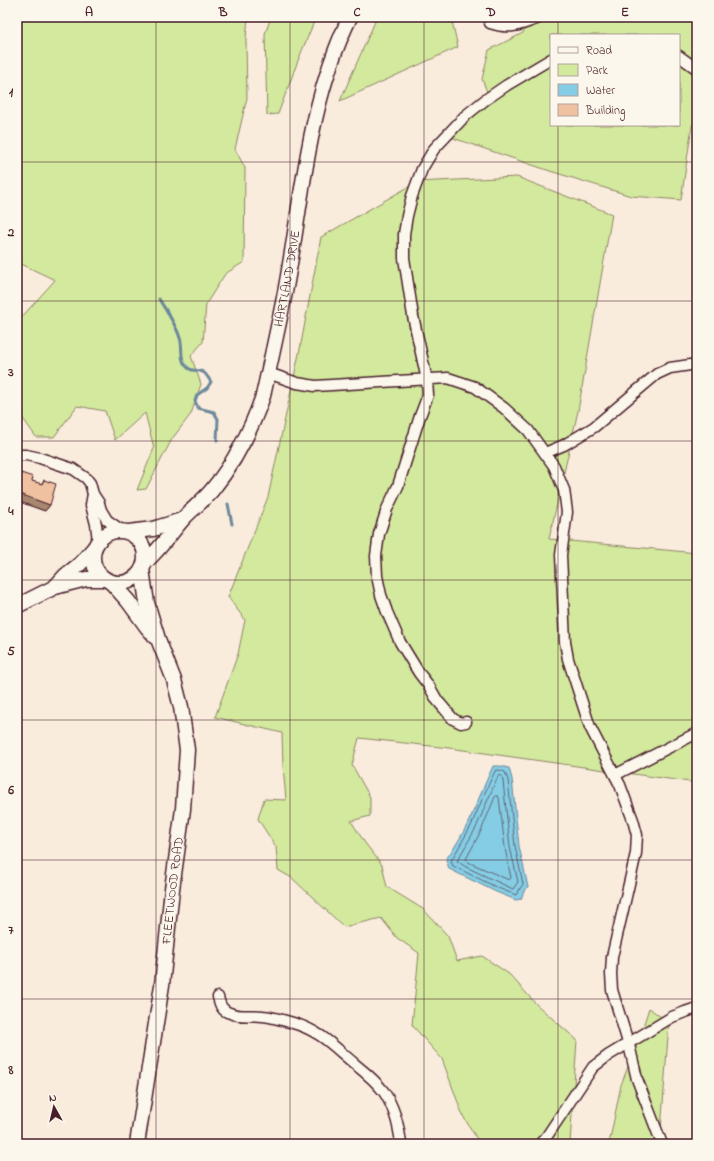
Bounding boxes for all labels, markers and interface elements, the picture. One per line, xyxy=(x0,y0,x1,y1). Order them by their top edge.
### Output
text: A xyxy=(85,3,93,22)
text: B xyxy=(218,3,228,22)
text: C xyxy=(353,3,361,22)
text: D xyxy=(485,3,496,22)
text: E xyxy=(621,3,629,22)
legend xyxy=(550,34,680,126)
text: Road xyxy=(586,42,612,60)
text: Park xyxy=(586,62,608,80)
text: Water xyxy=(586,82,615,100)
text: 1 xyxy=(9,83,14,102)
text: Building xyxy=(585,102,625,121)
text: 2 xyxy=(7,223,15,242)
street label: HARTLAND DRIVE xyxy=(269,229,305,329)
text: 3 xyxy=(7,363,14,382)
text: 4 xyxy=(7,502,14,521)
text: 5 xyxy=(7,642,15,661)
text: 6 xyxy=(7,781,14,800)
street label: FLEETWOOD ROAD xyxy=(157,836,189,946)
text: 7 xyxy=(8,921,14,940)
text: 8 xyxy=(8,1061,14,1080)
north arrow xyxy=(34,1087,74,1127)
text: N xyxy=(48,1090,58,1107)

